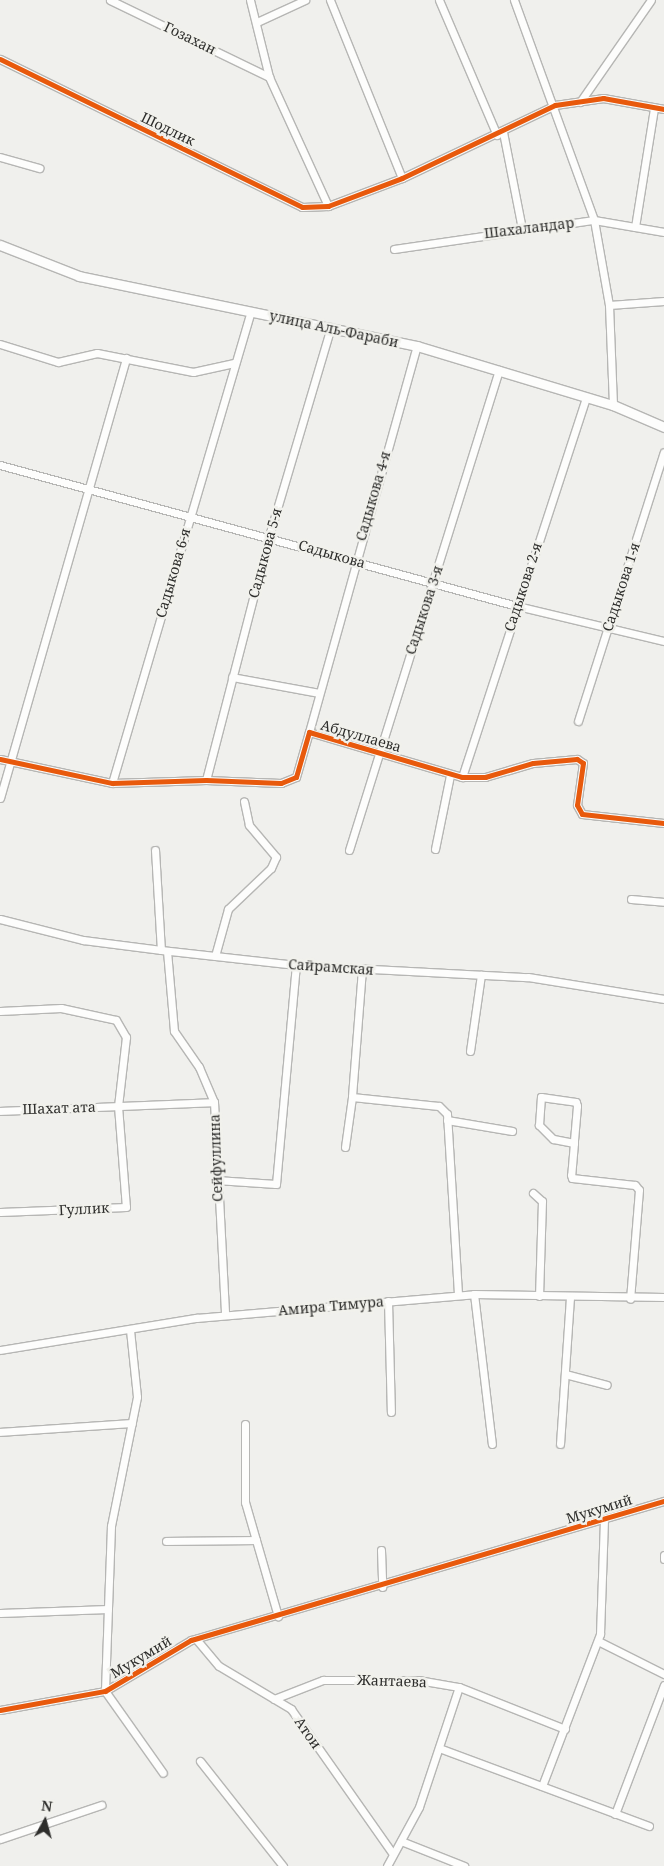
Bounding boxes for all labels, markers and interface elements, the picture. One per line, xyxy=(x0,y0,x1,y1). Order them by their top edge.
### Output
street label: Гозахан xyxy=(161,18,219,58)
street label: Шодлик xyxy=(138,109,198,149)
street label: Шахаландар xyxy=(483,214,575,242)
street label: улица Аль-Фараби xyxy=(268,307,400,351)
street label: Садыкова 4-я xyxy=(352,449,394,543)
street label: Садыкова 5-я xyxy=(245,506,285,600)
street label: Садыкова 6-я xyxy=(152,526,194,620)
street label: Садыкова xyxy=(297,536,367,572)
street label: Садыкова 2-я xyxy=(501,540,545,634)
street label: Садыкова 1-я xyxy=(599,540,643,634)
street label: Садыкова 3-я xyxy=(402,563,446,657)
street label: Абдуллаева xyxy=(319,716,403,756)
street label: Сайрамская xyxy=(288,956,374,978)
street label: Шахат ата xyxy=(22,1098,96,1118)
street label: Сейфуллина xyxy=(206,1114,226,1202)
street label: Гуллик xyxy=(58,1199,110,1219)
street label: Амира Тимура xyxy=(277,1293,385,1319)
street label: Мукумий xyxy=(564,1491,634,1527)
street label: Мукумий xyxy=(108,1632,174,1682)
street label: Жантаева xyxy=(357,1671,427,1691)
street label: Атои xyxy=(291,1714,325,1752)
north arrow xyxy=(20,1796,70,1846)
text: N xyxy=(40,1796,54,1816)

